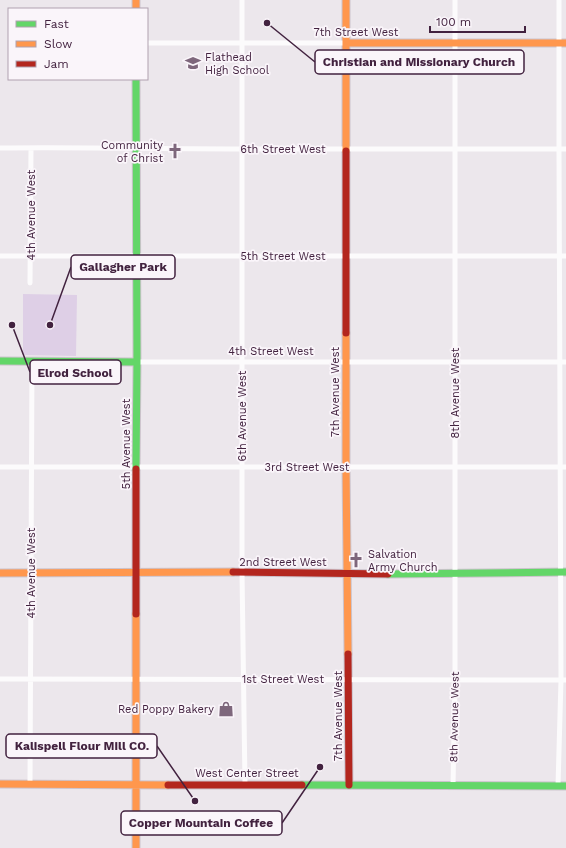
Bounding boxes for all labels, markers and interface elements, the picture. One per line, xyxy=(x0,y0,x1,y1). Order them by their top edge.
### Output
legend xyxy=(8,8,148,80)
scale bar xyxy=(430,8,525,34)
text: 100 m xyxy=(436,15,471,29)
text: Fast xyxy=(44,17,69,31)
street label: 7th Street West xyxy=(314,26,399,39)
text: Slow xyxy=(44,37,72,51)
callout: Christian and Missionary Church xyxy=(315,50,524,74)
place label: Flathead High School xyxy=(205,51,270,77)
school or university icon: Flathead High School xyxy=(184,54,202,72)
text: Christian and Missionary Church xyxy=(323,55,515,69)
text: Jam xyxy=(44,57,69,71)
place label: Community of Christ xyxy=(101,139,163,165)
church icon: Community of Christ xyxy=(166,142,184,160)
street label: 6th Street West xyxy=(240,143,326,156)
street label: 4th Avenue West xyxy=(25,169,38,260)
street label: 5th Street West xyxy=(240,250,326,263)
callout: Gallagher Park xyxy=(71,255,175,279)
text: Gallagher Park xyxy=(79,260,167,274)
street label: 4th Street West xyxy=(228,345,314,358)
street label: 7th Avenue West xyxy=(329,346,342,437)
street label: 8th Avenue West xyxy=(449,347,462,438)
callout: Elrod School xyxy=(30,360,121,384)
text: Elrod School xyxy=(37,366,113,380)
street label: 6th Avenue West xyxy=(236,370,249,461)
street label: 5th Avenue West xyxy=(120,398,133,489)
street label: 3rd Street West xyxy=(265,461,350,474)
street label: 4th Avenue West xyxy=(25,527,38,618)
place label: Salvation Army Church xyxy=(368,548,438,574)
church icon: Salvation Army Church xyxy=(347,551,365,569)
street label: 2nd Street West xyxy=(239,556,327,569)
street label: 7th Avenue West xyxy=(332,670,345,761)
street label: 8th Avenue West xyxy=(447,671,462,763)
street label: 1st Street West xyxy=(242,673,324,686)
shop icon: Red Poppy Bakery xyxy=(217,700,235,718)
place label: Red Poppy Bakery xyxy=(118,703,214,716)
callout: Kalispell Flour Mill CO. xyxy=(6,734,157,758)
text: Kalispell Flour Mill CO. xyxy=(15,739,149,753)
street label: West Center Street xyxy=(195,767,299,780)
callout: Copper Mountain Coffee xyxy=(121,811,282,835)
text: Copper Mountain Coffee xyxy=(129,816,273,830)

